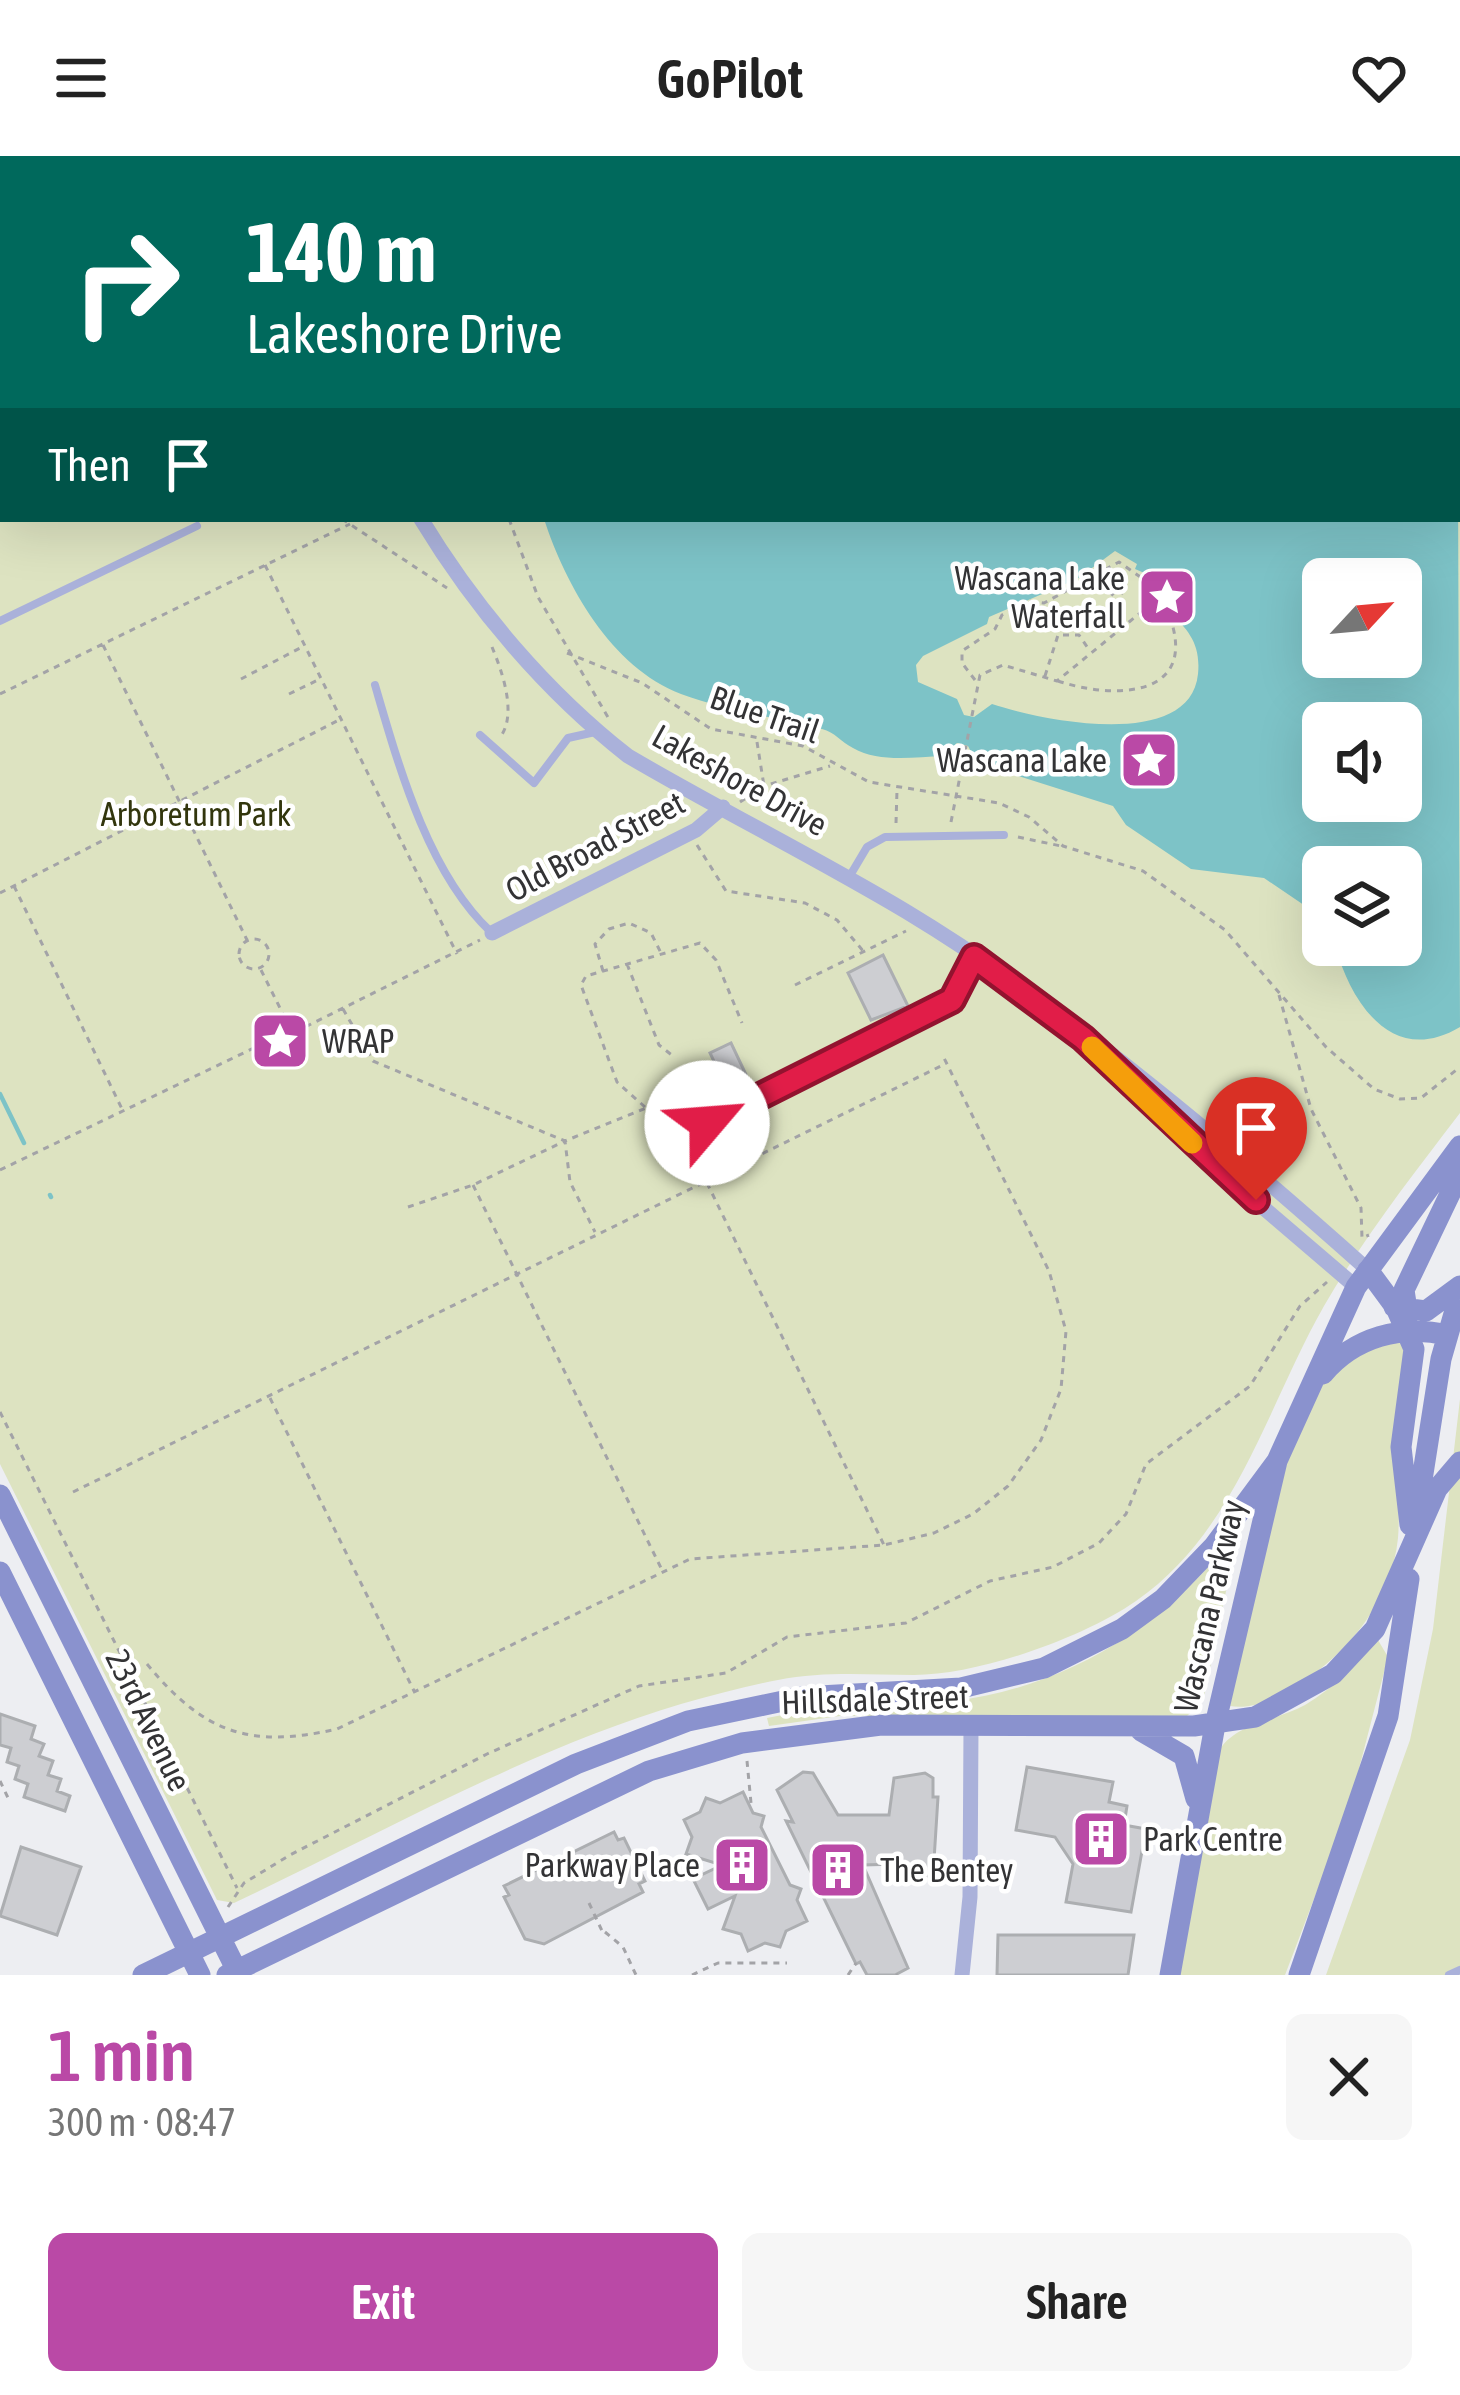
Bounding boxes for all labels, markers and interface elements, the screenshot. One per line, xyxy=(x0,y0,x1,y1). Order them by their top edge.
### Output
icon: menu xyxy=(48,45,114,111)
icon: heart xyxy=(1346,45,1412,111)
text: GoPilot xyxy=(657,48,803,109)
icon: right xyxy=(48,204,204,360)
text: 140 m xyxy=(246,204,436,300)
text: Lakeshore Drive xyxy=(246,303,563,364)
icon: arrive xyxy=(155,432,221,498)
text: Then xyxy=(48,439,131,491)
north arrow xyxy=(1302,558,1422,678)
map controls xyxy=(1302,558,1422,966)
place label: Wascana Lake Waterfall xyxy=(955,559,1125,635)
place icon: Wascana Lake Waterfall xyxy=(1136,566,1198,628)
street label: Blue Trail xyxy=(705,678,825,750)
button: sound xyxy=(1302,702,1422,822)
street label: Lakeshore Drive xyxy=(646,716,834,844)
place icon: Wascana Lake xyxy=(1118,729,1180,791)
place label: Wascana Lake xyxy=(937,741,1107,779)
street label: Old Broad Street xyxy=(499,783,691,909)
park label: Arboretum Park xyxy=(101,795,291,833)
button: layers xyxy=(1302,846,1422,966)
place icon: WRAP xyxy=(249,1010,311,1072)
place label: WRAP xyxy=(322,1022,395,1060)
position arrow xyxy=(644,1060,770,1186)
pin xyxy=(1205,1077,1307,1200)
icon: arrive xyxy=(1223,1095,1289,1161)
street label: Wascana Parkway xyxy=(1166,1496,1252,1716)
street label: 23rd Avenue xyxy=(99,1643,199,1797)
street label: Hillsdale Street xyxy=(781,1677,969,1721)
building icon: Park Centre xyxy=(1070,1808,1132,1870)
place label: Park Centre xyxy=(1143,1820,1283,1858)
building icon: Parkway Place xyxy=(711,1834,773,1896)
building icon: The Bentey xyxy=(807,1839,869,1901)
place label: Parkway Place xyxy=(525,1846,700,1884)
place label: The Bentey xyxy=(880,1851,1013,1889)
text: 1 min xyxy=(48,2014,195,2096)
button: close xyxy=(1286,2014,1412,2140)
text: 300 m · 08:47 xyxy=(48,2100,236,2144)
button: Exit xyxy=(48,2233,718,2371)
button: Share xyxy=(742,2233,1412,2371)

